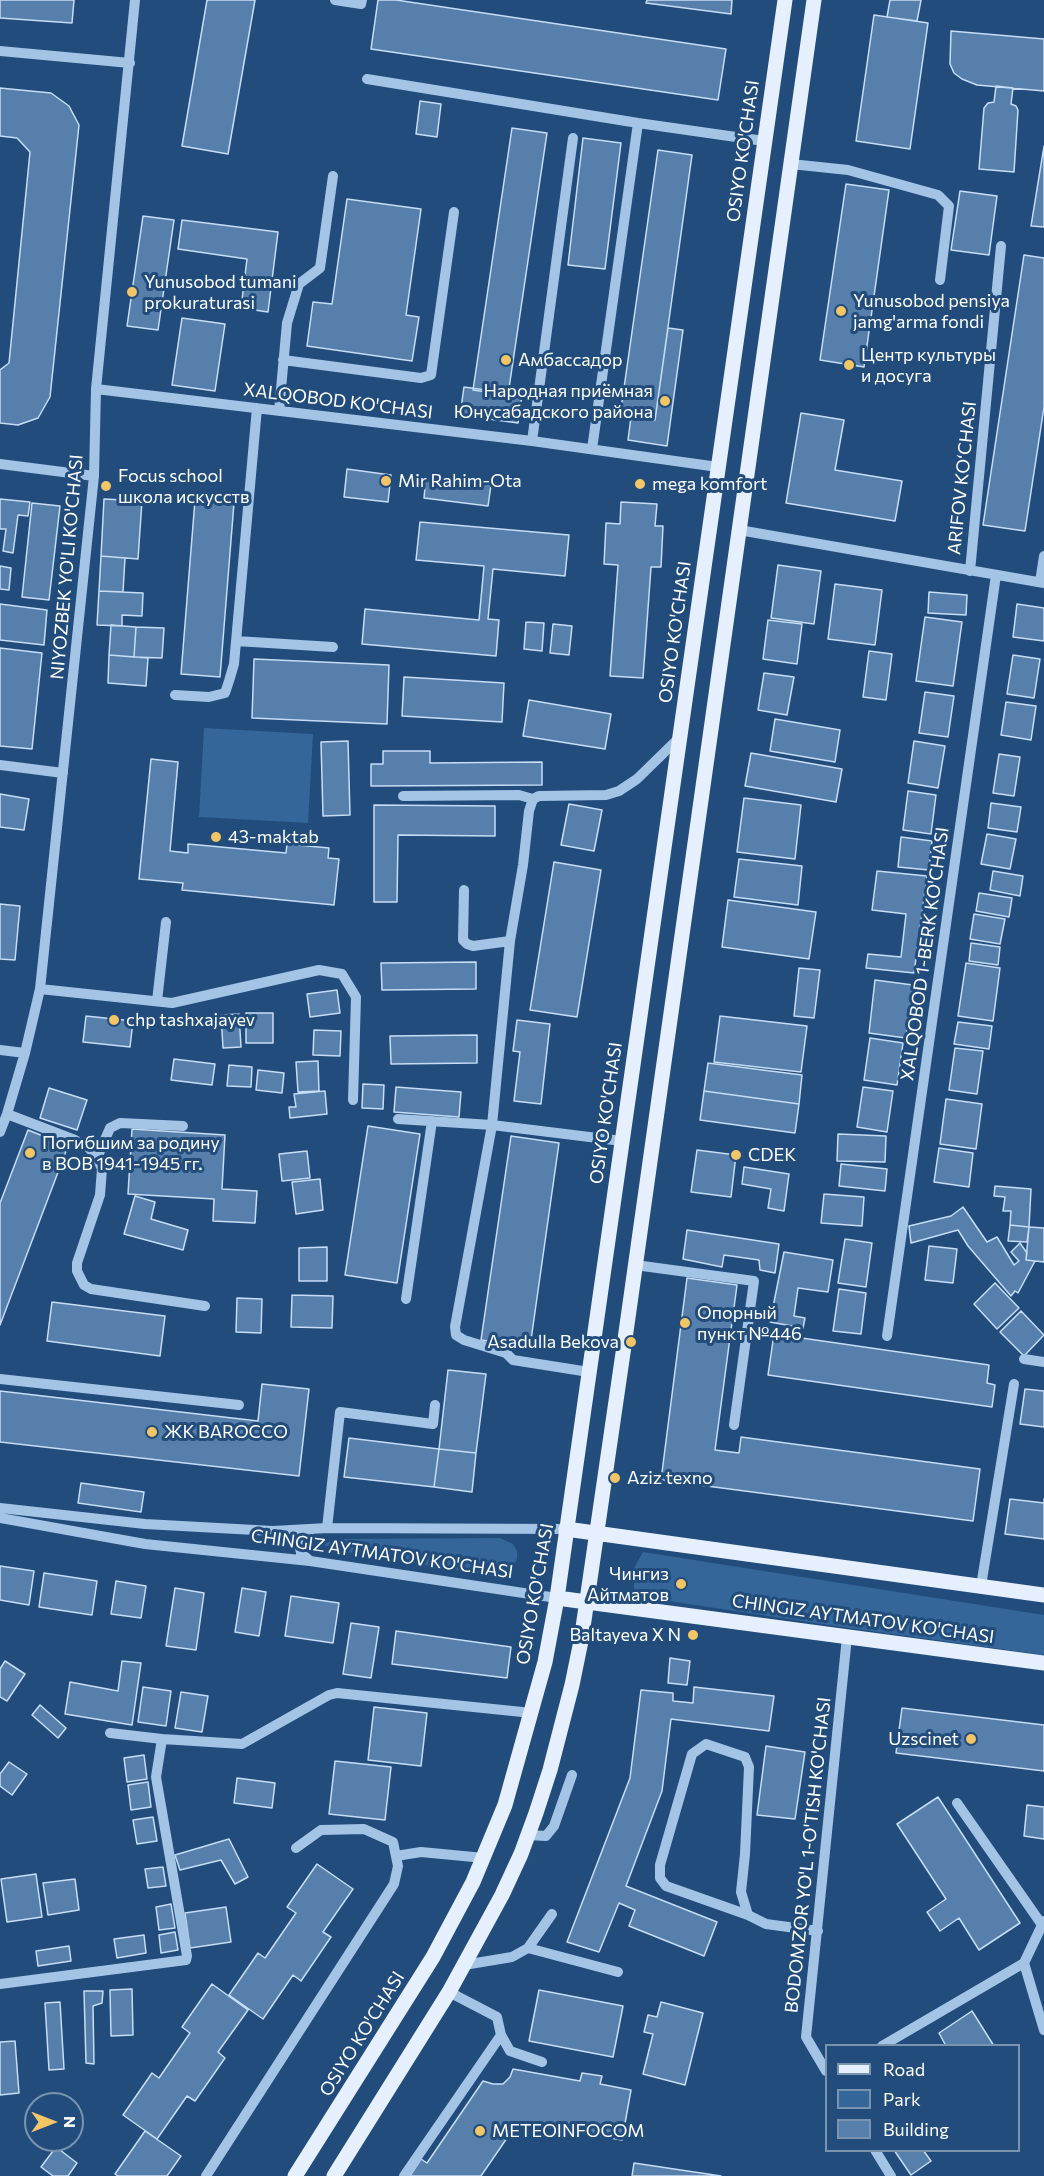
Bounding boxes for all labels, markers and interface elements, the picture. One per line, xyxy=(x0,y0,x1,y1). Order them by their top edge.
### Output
street label: OSIYO KO'CHASI xyxy=(722,79,764,223)
place label: Yunusobod tumani prokuraturasi xyxy=(144,271,297,314)
marker: Yunusobod tumani prokuraturasi xyxy=(125,285,139,299)
place label: Yunusobod pensiya jamg'arma fondi xyxy=(853,290,1010,332)
marker: Yunusobod pensiya jamg'arma fondi xyxy=(834,304,848,318)
place label: Центр культуры и досуга xyxy=(861,344,996,386)
place label: Амбассадор xyxy=(518,349,622,371)
marker: Амбассадор xyxy=(499,353,513,367)
marker: Центр культуры и досуга xyxy=(842,358,856,372)
street label: XALQOBOD KO'CHASI xyxy=(242,379,434,423)
place label: Народная приёмная Юнусабадского района xyxy=(454,380,653,422)
marker: Народная приёмная Юнусабадского района xyxy=(658,394,672,408)
street label: ARIFOV KO‘CHASI xyxy=(943,400,981,556)
street label: NIYOZBEK YO'LI KO'CHASI xyxy=(46,454,88,680)
place label: Focus school школа искусств xyxy=(118,465,250,508)
place label: Mir Rahim-Ota xyxy=(398,470,522,492)
place label: mega komfort xyxy=(652,473,767,495)
marker: Mir Rahim-Ota xyxy=(379,474,393,488)
marker: mega komfort xyxy=(633,477,647,491)
marker: Focus school школа искусств xyxy=(99,479,113,493)
street label: OSIYO KO'CHASI xyxy=(654,560,696,704)
place label: 43-maktab xyxy=(228,826,319,848)
street label: XALQOBOD 1-BERK KO'CHASI xyxy=(897,826,953,1082)
marker: 43-maktab xyxy=(209,830,223,844)
place label: chp tashxajayev xyxy=(126,1009,255,1031)
marker: chp tashxajayev xyxy=(107,1013,121,1027)
street label: OSIYO KO'CHASI xyxy=(585,1041,627,1185)
place label: Погибшим за родину в ВОВ 1941-1945 гг. xyxy=(42,1132,220,1174)
place label: CDEK xyxy=(748,1144,796,1166)
marker: Погибшим за родину в ВОВ 1941-1945 гг. xyxy=(23,1146,37,1160)
marker: CDEK xyxy=(729,1148,743,1162)
place label: Опорный пункт №446 xyxy=(697,1302,802,1344)
marker: Опорный пункт №446 xyxy=(678,1316,692,1330)
place label: Asadulla Bekova xyxy=(487,1331,619,1353)
marker: Asadulla Bekova xyxy=(624,1335,638,1349)
place label: ЖК BAROCCO xyxy=(164,1421,288,1443)
marker: ЖК BAROCCO xyxy=(145,1425,159,1439)
place label: Aziz texno xyxy=(627,1467,713,1489)
marker: Aziz texno xyxy=(608,1471,622,1485)
street label: OSIYO KO'CHASI xyxy=(512,1522,558,1666)
street label: CHINGIZ AYTMATOV KO'CHASI xyxy=(250,1525,514,1583)
place label: Чингиз Айтматов xyxy=(587,1563,669,1606)
marker: Чингиз Айтматов xyxy=(674,1577,688,1591)
street label: CHINGIZ AYTMATOV KO'CHASI xyxy=(731,1590,995,1648)
place label: Baltayeva X N xyxy=(569,1624,681,1646)
marker: Baltayeva X N xyxy=(686,1628,700,1642)
street label: BODOMZOR YO'L 1-O'TISH KO'CHASI xyxy=(781,1696,835,2014)
place label: Uzscinet xyxy=(888,1728,959,1750)
marker: Uzscinet xyxy=(964,1732,978,1746)
street label: OSIYO KO'CHASI xyxy=(315,1968,409,2100)
legend xyxy=(825,2044,1020,2152)
text: Road xyxy=(883,2058,925,2080)
text: Park xyxy=(883,2088,921,2110)
north arrow xyxy=(24,2092,84,2152)
text: N xyxy=(61,2116,80,2128)
text: Building xyxy=(883,2118,949,2140)
place label: METEOINFOCOM xyxy=(492,2120,644,2142)
marker: METEOINFOCOM xyxy=(473,2124,487,2138)

